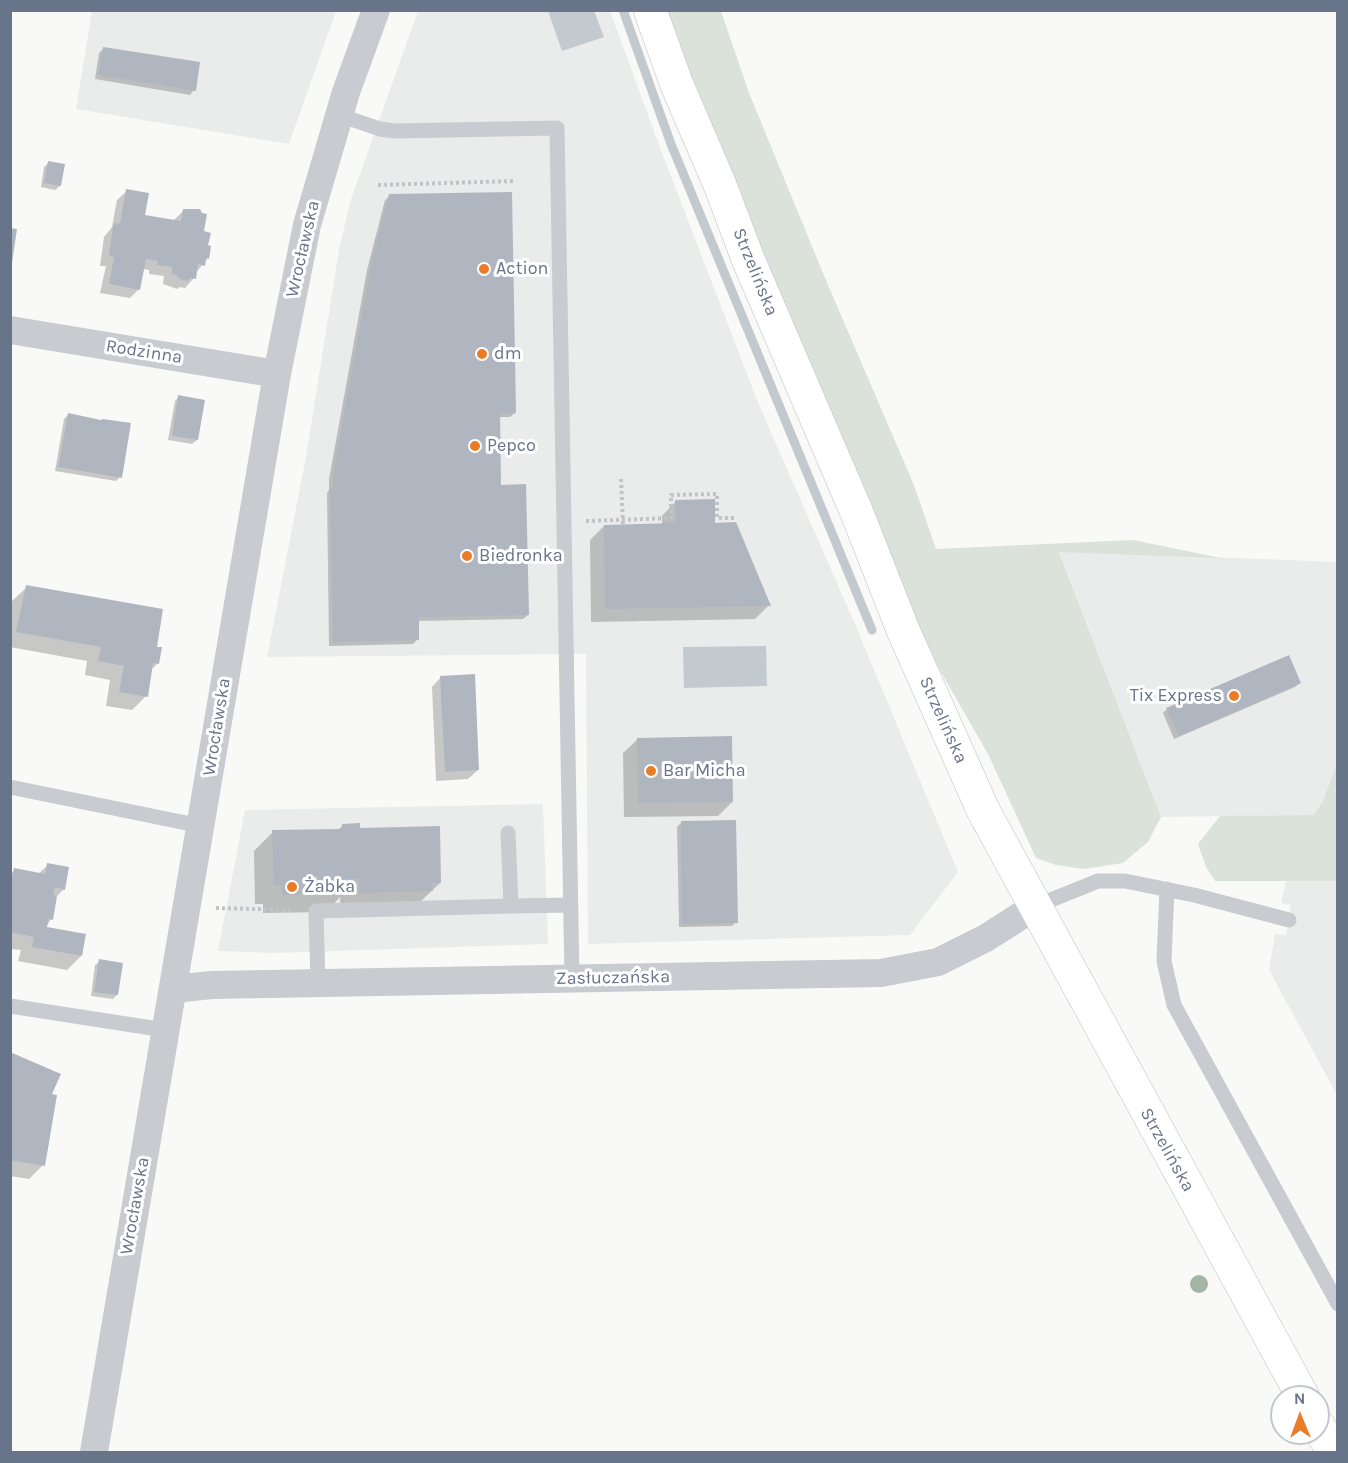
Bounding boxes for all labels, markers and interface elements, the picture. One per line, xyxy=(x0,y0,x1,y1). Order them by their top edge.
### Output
street label: Wrocławska xyxy=(281,199,325,299)
street label: Strzelińska xyxy=(728,225,782,319)
place label: Action xyxy=(496,258,548,280)
marker: Action xyxy=(477,262,491,276)
street label: Rodzinna xyxy=(104,335,184,369)
place label: dm xyxy=(494,343,522,365)
marker: dm xyxy=(475,347,489,361)
place label: Pepco xyxy=(487,435,536,457)
marker: Pepco xyxy=(468,439,482,453)
place label: Biedronka xyxy=(479,545,563,567)
marker: Biedronka xyxy=(460,549,474,563)
street label: Strzelińska xyxy=(914,673,972,767)
street label: Wrocławska xyxy=(199,677,235,777)
place label: Tix Express xyxy=(1130,685,1222,707)
marker: Tix Express xyxy=(1227,689,1241,703)
place label: Bar Micha xyxy=(663,760,746,782)
marker: Bar Micha xyxy=(644,764,658,778)
place label: Żabka xyxy=(304,876,355,898)
marker: Żabka xyxy=(285,880,299,894)
street label: Zasłuczańska xyxy=(556,966,670,990)
street label: Strzelińska xyxy=(1135,1104,1199,1196)
street label: Wrocławska xyxy=(116,1156,154,1256)
north arrow xyxy=(1270,1385,1330,1445)
text: N xyxy=(1294,1389,1306,1408)

